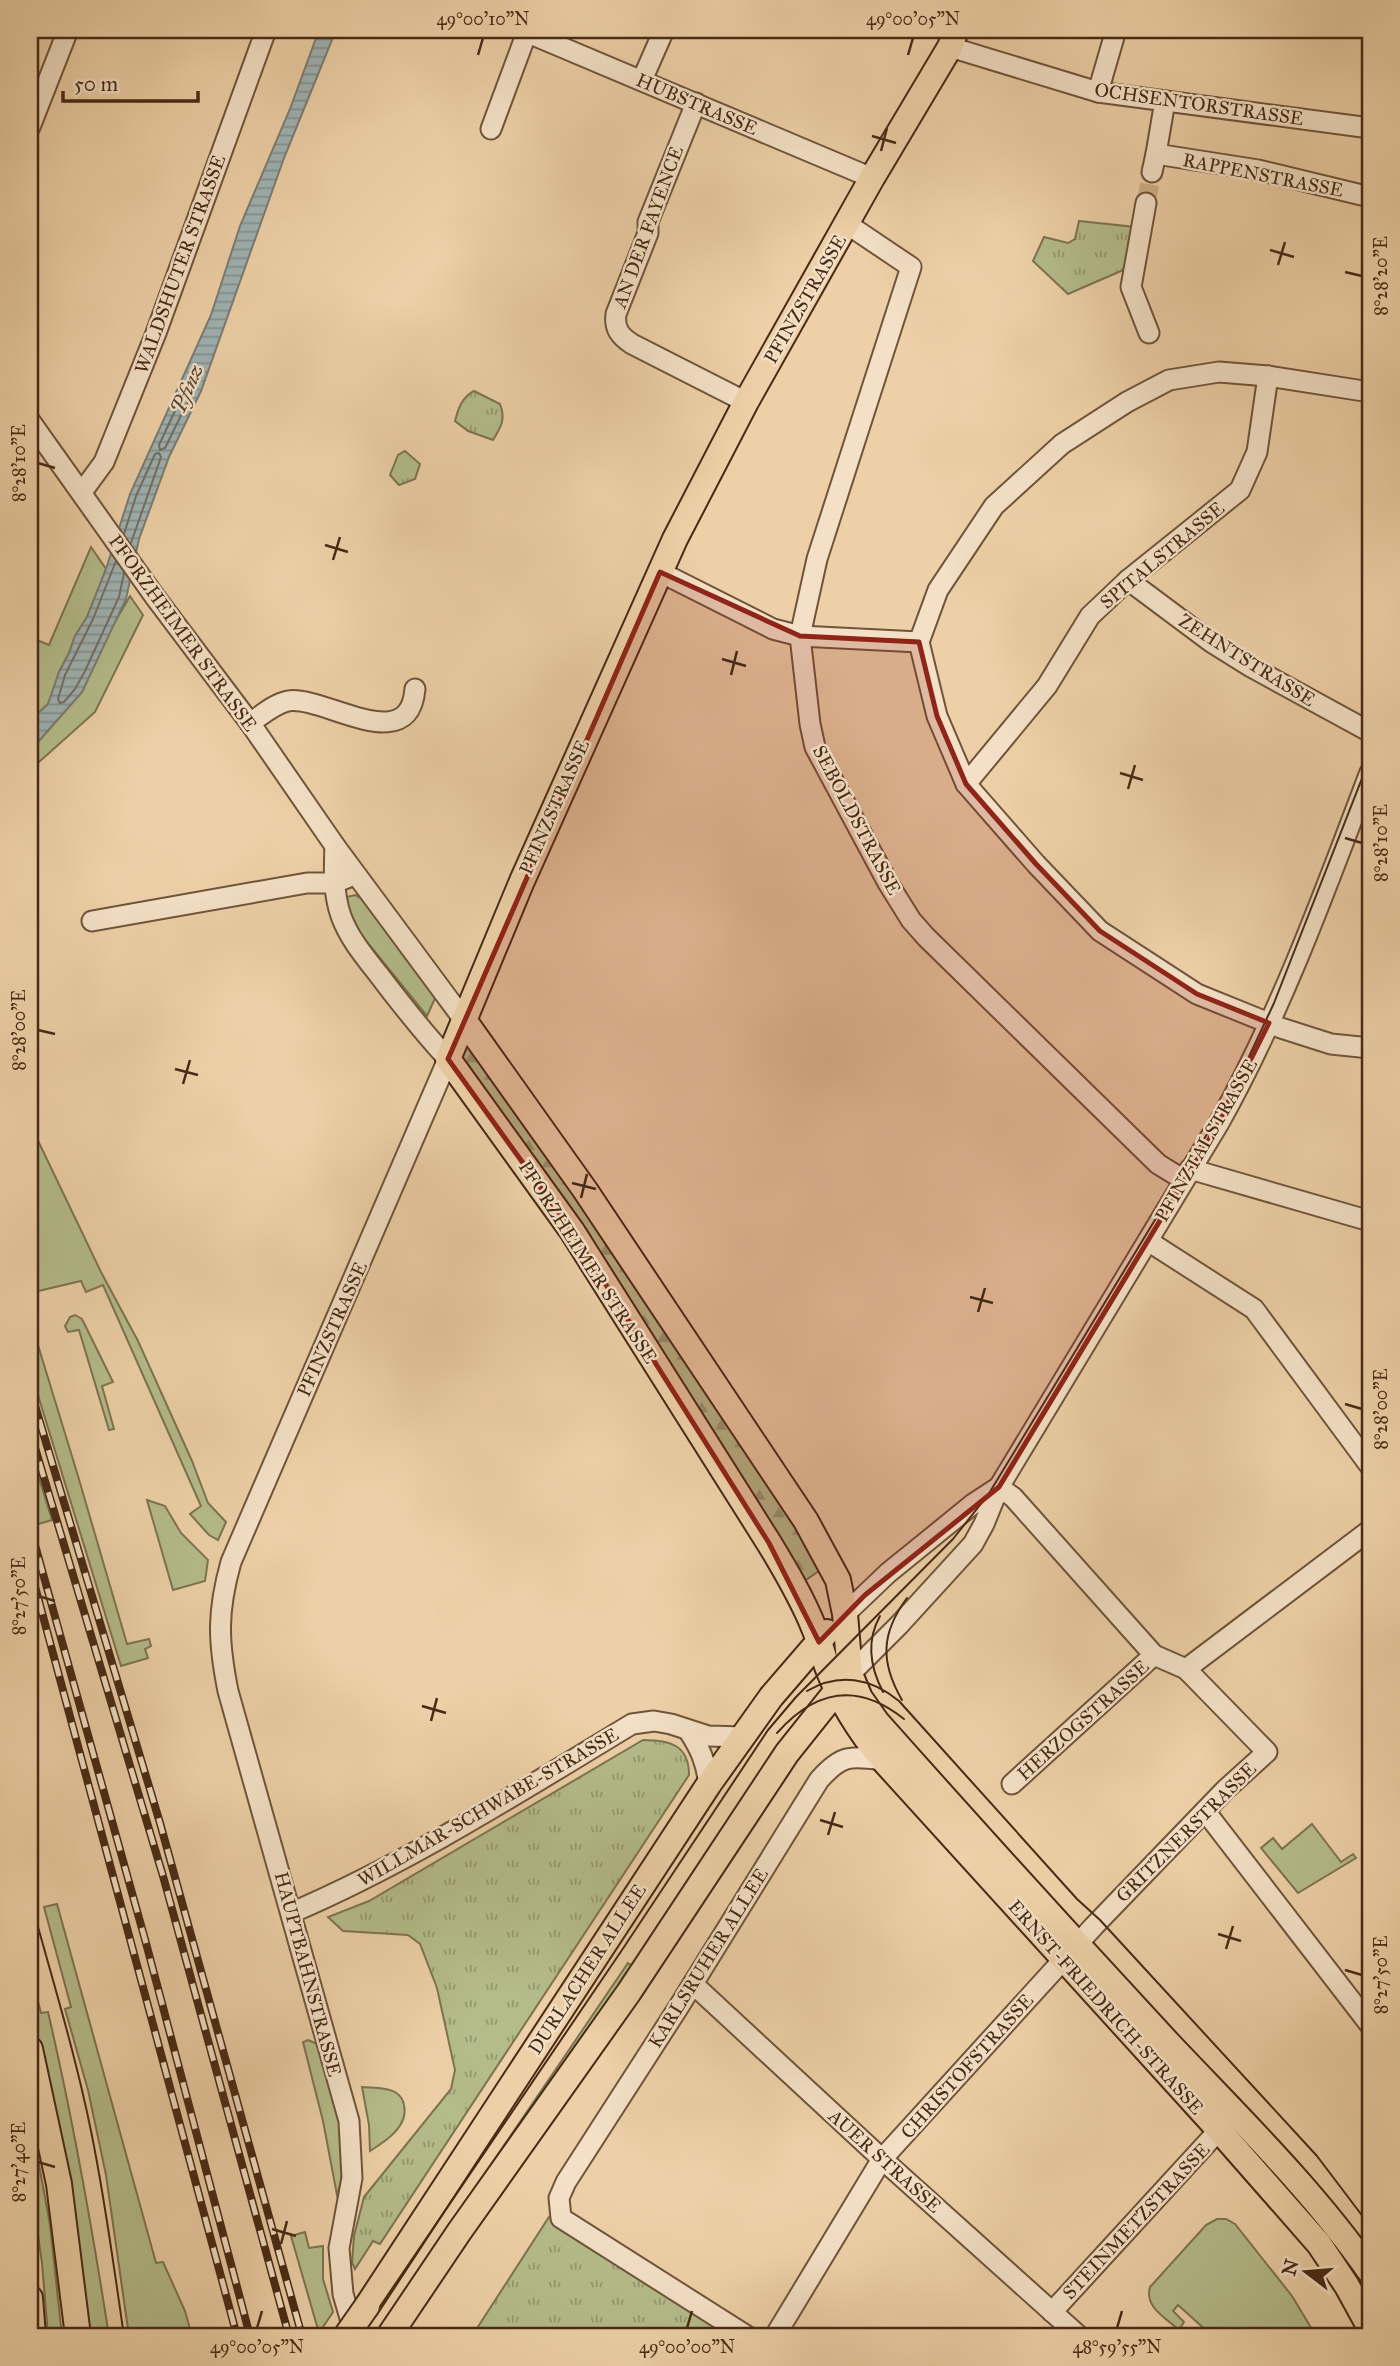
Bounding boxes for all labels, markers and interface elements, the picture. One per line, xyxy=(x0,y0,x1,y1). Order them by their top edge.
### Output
text: 49°00'10"N xyxy=(437,8,529,30)
text: 49°00'05"N xyxy=(866,8,960,30)
scale bar xyxy=(63,60,198,104)
street label: HUBSTRASSE xyxy=(633,68,761,140)
text: 50 m xyxy=(74,71,119,97)
street label: OCHSENTORSTRASSE xyxy=(1093,78,1305,130)
street label: AN DER FAYENCE xyxy=(608,142,688,312)
street label: RAPPENSTRASSE xyxy=(1181,148,1346,202)
street label: WALDSHUTER STRASSE xyxy=(130,151,230,377)
street label: PFINZSTRASSE xyxy=(759,230,851,368)
text: 8°28'20"E xyxy=(1370,236,1392,316)
water label: Pfinz xyxy=(165,360,209,418)
text: 8°28'10"E xyxy=(8,424,30,502)
street label: SPITALSTRASSE xyxy=(1095,496,1229,614)
street label: PFORZHEIMER STRASSE xyxy=(104,530,262,736)
street label: ZEHNTSTRASSE xyxy=(1174,609,1320,711)
street label: PFINZSTRASSE xyxy=(514,736,594,878)
street label: SEBOLDSTRASSE xyxy=(808,741,906,899)
text: 8°28'10"E xyxy=(1370,804,1392,882)
text: 8°28'00"E xyxy=(8,989,30,1071)
street label: PFINZTALSTRASSE xyxy=(1150,1054,1262,1226)
street label: PFORZHEIMER STRASSE xyxy=(514,1156,662,1368)
street label: PFINZSTRASSE xyxy=(292,1258,372,1400)
text: 8°28'00"E xyxy=(1370,1368,1392,1450)
text: 8°27'50"E xyxy=(8,1557,30,1635)
street label: HERZOGSTRASSE xyxy=(1012,1655,1154,1785)
street label: WILLMAR-SCHWABE-STRASSE xyxy=(353,1722,623,1891)
street label: GRITZNERSTRASSE xyxy=(1111,1757,1261,1907)
street label: KARLSRUHER ALLEE xyxy=(643,1863,773,2052)
street label: HAUPTBAHNSTRASSE xyxy=(270,1869,347,2079)
street label: DURLACHER ALLEE xyxy=(523,1879,651,2059)
street label: ERNST-FRIEDRICH-STRASSE xyxy=(1003,1895,1209,2119)
text: 8°27'50"E xyxy=(1370,1936,1392,2014)
street label: CHRISTOFSTRASSE xyxy=(896,1988,1038,2143)
street label: AUER STRASSE xyxy=(823,2104,946,2218)
text: 8°27'40"E xyxy=(8,2122,30,2202)
street label: STEINMETZSTRASSE xyxy=(1058,2138,1215,2304)
north arrow xyxy=(1270,2236,1340,2306)
text: N xyxy=(1277,2257,1303,2278)
text: 49°00'05"N xyxy=(210,2336,304,2358)
text: 49°00'00"N xyxy=(639,2336,735,2358)
text: 48°59'55"N xyxy=(1072,2336,1162,2358)

